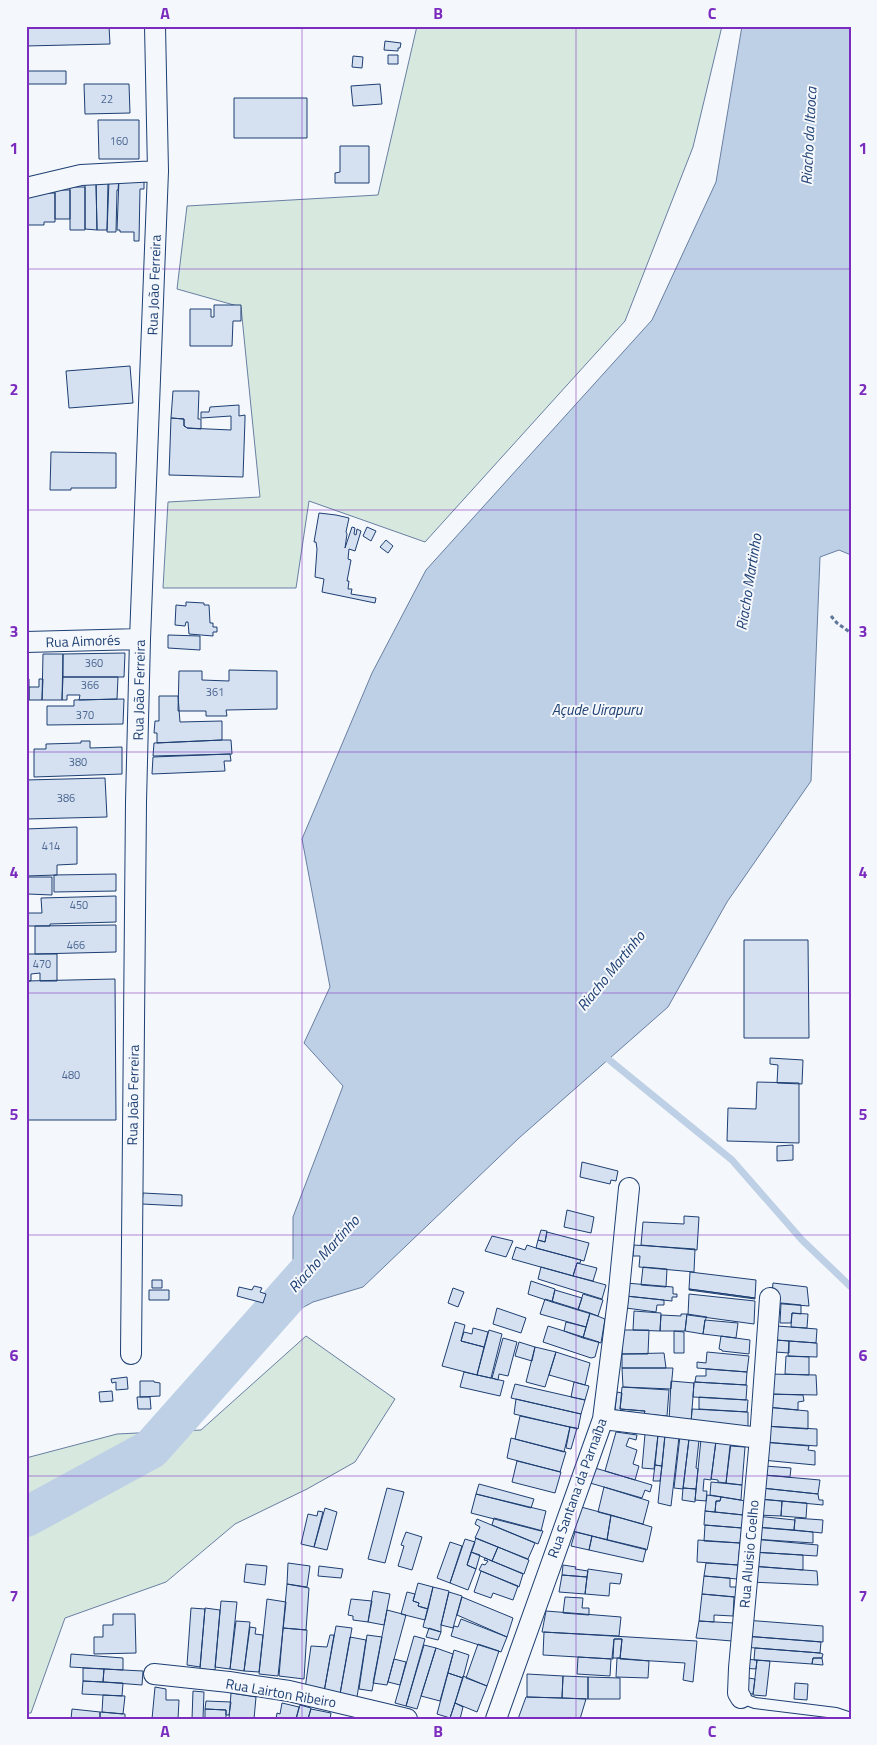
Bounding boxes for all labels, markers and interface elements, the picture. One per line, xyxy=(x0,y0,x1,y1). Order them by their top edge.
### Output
text: A xyxy=(160,1,170,25)
text: B xyxy=(433,1,443,25)
text: C xyxy=(708,1,717,25)
water label: Riacho da Itaoca xyxy=(794,85,823,186)
house number: 22 xyxy=(101,91,113,107)
house number: 160 xyxy=(110,133,128,149)
text: 1 xyxy=(10,136,18,160)
text: 1 xyxy=(859,136,867,160)
street label: Rua João Ferreira xyxy=(141,234,166,336)
text: 2 xyxy=(10,377,18,401)
text: 2 xyxy=(859,377,867,401)
water label: Riacho Martinho xyxy=(730,531,768,632)
text: 3 xyxy=(10,619,18,643)
text: 3 xyxy=(859,619,867,643)
street label: Rua Aimorés xyxy=(45,629,121,652)
street label: Rua João Ferreira xyxy=(127,639,150,741)
house number: 360 xyxy=(85,655,103,671)
house number: 366 xyxy=(81,677,99,693)
house number: 361 xyxy=(206,684,224,700)
water label: Açude Uirapuru xyxy=(552,698,644,721)
house number: 370 xyxy=(76,707,94,723)
house number: 380 xyxy=(69,754,87,770)
house number: 386 xyxy=(57,790,75,806)
house number: 414 xyxy=(42,838,60,854)
text: 4 xyxy=(10,860,19,884)
text: 4 xyxy=(859,860,868,884)
house number: 450 xyxy=(70,897,88,913)
water label: Riacho Martinho xyxy=(571,925,651,1016)
house number: 466 xyxy=(67,937,85,953)
house number: 470 xyxy=(33,956,51,972)
street label: Rua João Ferreira xyxy=(121,1044,144,1146)
house number: 480 xyxy=(62,1067,80,1083)
text: 5 xyxy=(10,1102,19,1126)
text: 5 xyxy=(859,1102,868,1126)
water label: Riacho Martinho xyxy=(282,1209,365,1298)
text: 6 xyxy=(10,1343,19,1367)
text: 6 xyxy=(859,1343,868,1367)
street label: Rua Santana da Parnaíba xyxy=(541,1415,612,1561)
street label: Rua Aluisio Coelho xyxy=(733,1499,764,1609)
text: 7 xyxy=(10,1584,18,1608)
text: 7 xyxy=(859,1584,867,1608)
street label: Rua Lairton Ribeiro xyxy=(224,1672,338,1713)
text: A xyxy=(160,1719,170,1743)
text: B xyxy=(433,1719,443,1743)
text: C xyxy=(708,1719,717,1743)

